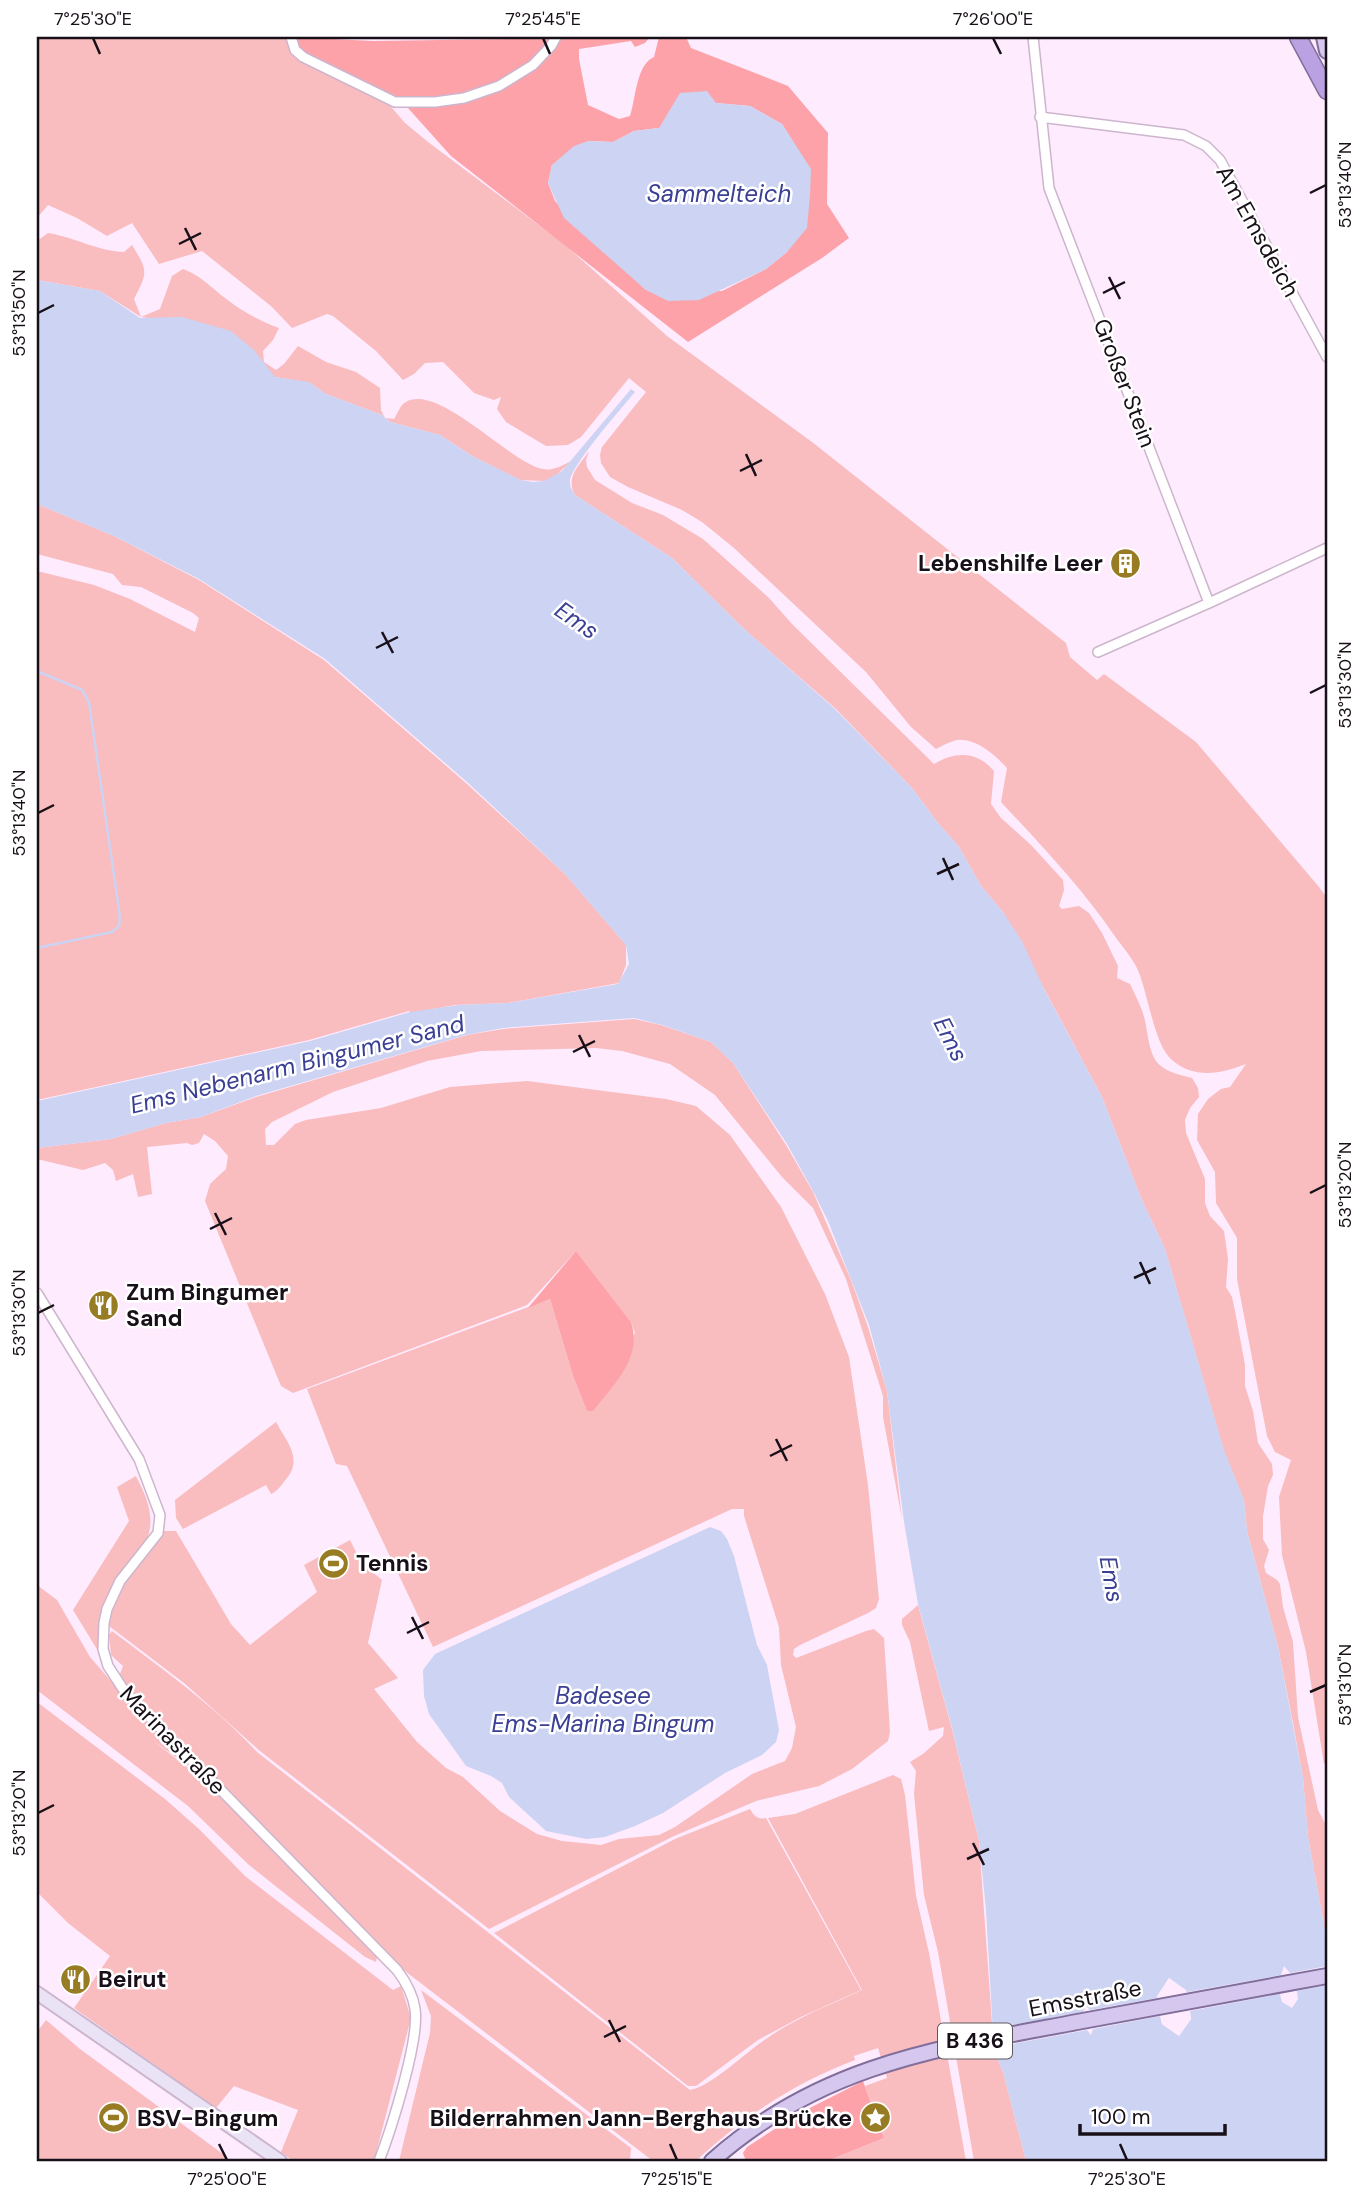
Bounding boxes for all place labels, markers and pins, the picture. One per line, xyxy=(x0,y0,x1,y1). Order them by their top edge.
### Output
building icon: Lebenshilfe Leer xyxy=(1109,546,1143,580)
place label: Lebenshilfe Leer xyxy=(918,548,1103,578)
place label: Zum Bingumer Sand xyxy=(126,1277,288,1333)
restaurant icon: Zum Bingumer Sand xyxy=(86,1288,120,1322)
sports icon: Tennis xyxy=(316,1546,350,1580)
place label: Tennis xyxy=(356,1548,428,1578)
restaurant icon: Beirut xyxy=(58,1962,92,1996)
place label: Beirut xyxy=(98,1964,166,1994)
sports icon: BSV-Bingum xyxy=(97,2101,131,2135)
place icon: Bilderrahmen Jann-Berghaus-Brücke xyxy=(858,2101,892,2135)
place label: BSV-Bingum xyxy=(137,2103,279,2133)
place label: Bilderrahmen Jann-Berghaus-Brücke xyxy=(430,2103,852,2133)

